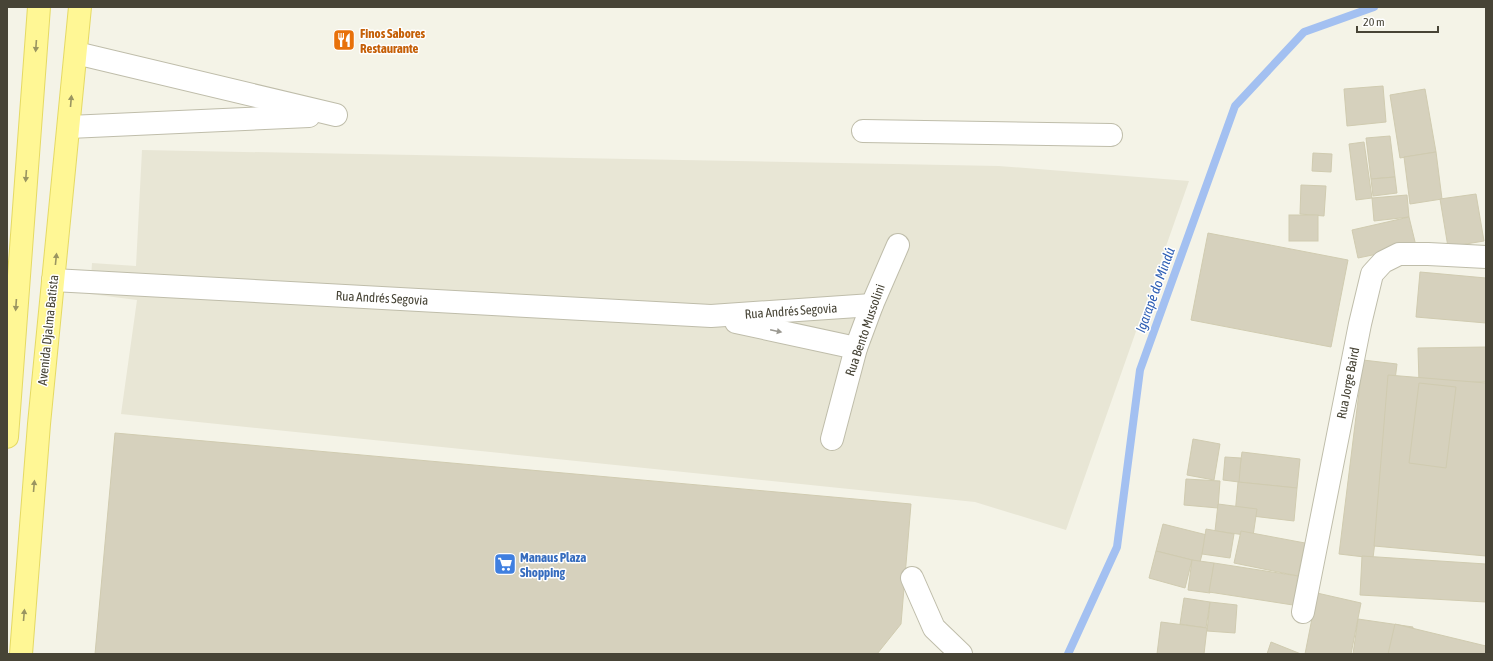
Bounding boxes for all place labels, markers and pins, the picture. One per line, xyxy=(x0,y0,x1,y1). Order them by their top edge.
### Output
place label: Finos Sabores Restaurante xyxy=(360,26,426,56)
restaurant icon: Finos Sabores Restaurante xyxy=(331,27,357,53)
place label: Manaus Plaza Shopping xyxy=(520,550,586,580)
supermarket icon: Manaus Plaza Shopping xyxy=(492,551,518,577)

